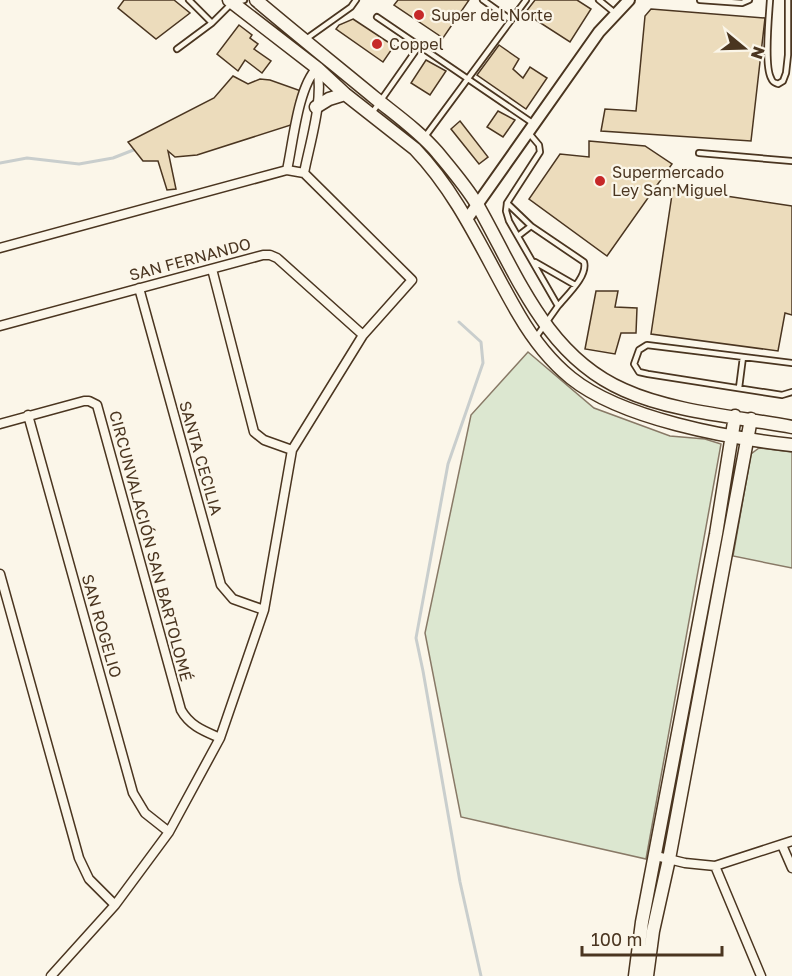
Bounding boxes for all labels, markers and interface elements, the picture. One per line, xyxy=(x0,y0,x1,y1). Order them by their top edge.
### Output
place label: Super del Norte xyxy=(431,5,553,25)
marker: Super del Norte xyxy=(412,8,426,22)
north arrow xyxy=(714,18,774,78)
place label: Coppel xyxy=(389,34,444,54)
marker: Coppel xyxy=(370,37,384,51)
text: N xyxy=(747,44,770,62)
place label: Supermercado Ley San Miguel xyxy=(612,162,728,200)
marker: Supermercado Ley San Miguel xyxy=(593,174,607,188)
street label: SAN FERNANDO xyxy=(127,233,253,285)
street label: SANTA CECILIA xyxy=(175,399,227,518)
street label: CIRCUNVALACIÓN SAN BARTOLOMÉ xyxy=(105,408,197,684)
street label: SAN ROGELIO xyxy=(78,572,126,680)
scale bar xyxy=(582,919,722,957)
text: 100 m xyxy=(591,928,642,950)

